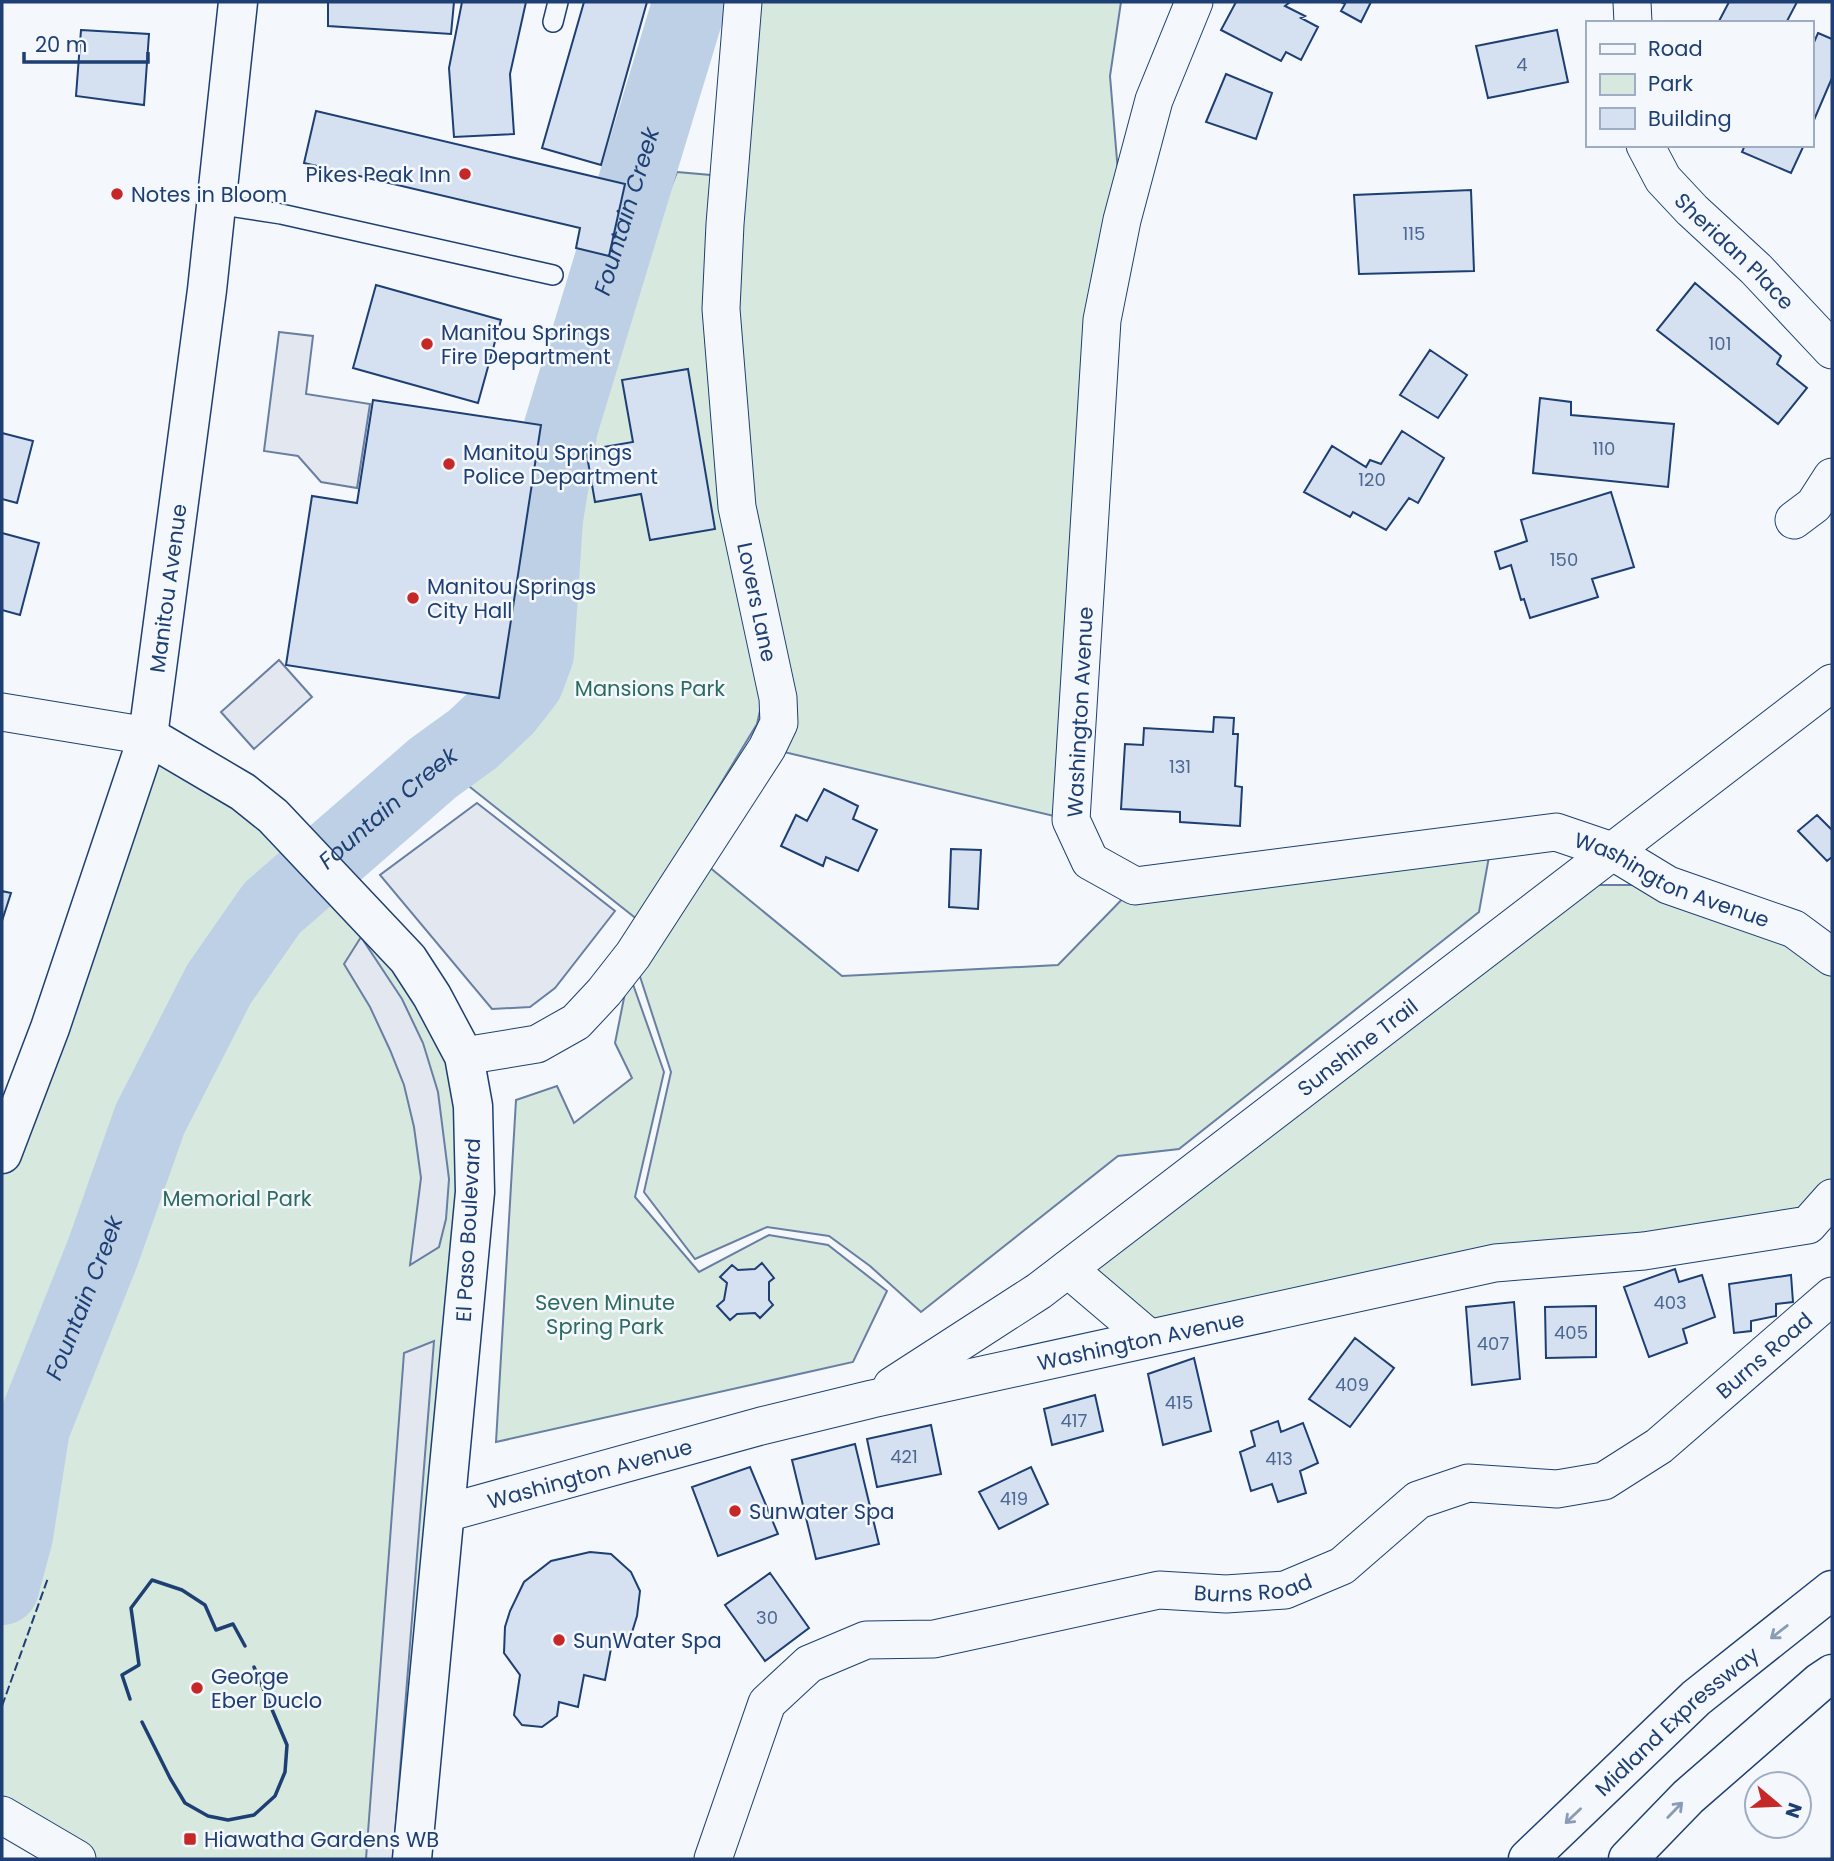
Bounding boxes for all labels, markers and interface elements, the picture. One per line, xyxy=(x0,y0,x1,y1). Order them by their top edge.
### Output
scale bar xyxy=(24,21,149,65)
legend xyxy=(1586,21,1813,147)
text: 20 m xyxy=(35,30,88,59)
text: Road xyxy=(1648,34,1703,63)
house number: 4 xyxy=(1516,52,1528,77)
text: Park xyxy=(1648,69,1693,98)
text: Building xyxy=(1648,104,1732,133)
water label: Fountain Creek xyxy=(586,122,667,299)
place label: Pikes Peak Inn xyxy=(305,160,451,189)
marker: Pikes Peak Inn xyxy=(457,166,473,182)
place label: Notes in Bloom xyxy=(131,180,287,209)
marker: Notes in Bloom xyxy=(109,186,125,202)
street label: Sheridan Place xyxy=(1668,186,1801,316)
house number: 115 xyxy=(1403,221,1425,246)
place label: Manitou Springs Fire Department xyxy=(441,318,611,371)
house number: 101 xyxy=(1709,331,1731,356)
marker: Manitou Springs Fire Department xyxy=(419,336,435,352)
house number: 110 xyxy=(1593,436,1615,461)
place label: Manitou Springs Police Department xyxy=(463,438,658,491)
marker: Manitou Springs Police Department xyxy=(441,456,457,472)
house number: 120 xyxy=(1358,467,1386,492)
street label: Manitou Avenue xyxy=(142,502,193,674)
street label: Lovers Lane xyxy=(730,540,784,664)
house number: 150 xyxy=(1550,547,1578,572)
place label: Manitou Springs City Hall xyxy=(427,572,596,625)
marker: Manitou Springs City Hall xyxy=(405,590,421,606)
street label: Washington Avenue xyxy=(1060,606,1100,818)
park label: Mansions Park xyxy=(575,674,725,703)
water label: Fountain Creek xyxy=(311,739,465,877)
house number: 131 xyxy=(1169,754,1191,779)
street label: Washington Avenue xyxy=(1571,825,1774,934)
street label: Sunshine Trail xyxy=(1291,992,1423,1103)
street label: El Paso Boulevard xyxy=(449,1137,487,1323)
park label: Memorial Park xyxy=(162,1184,312,1213)
water label: Fountain Creek xyxy=(38,1210,131,1385)
park label: Seven Minute Spring Park xyxy=(535,1288,675,1341)
house number: 403 xyxy=(1653,1290,1687,1315)
street label: Washington Avenue xyxy=(1034,1304,1247,1377)
street label: Burns Road xyxy=(1710,1305,1818,1405)
house number: 405 xyxy=(1554,1320,1588,1345)
house number: 407 xyxy=(1477,1331,1509,1356)
house number: 409 xyxy=(1335,1372,1369,1397)
house number: 415 xyxy=(1165,1390,1193,1415)
house number: 417 xyxy=(1061,1408,1088,1433)
street label: Washington Avenue xyxy=(484,1431,695,1515)
house number: 421 xyxy=(890,1444,918,1469)
house number: 413 xyxy=(1265,1446,1293,1471)
house number: 419 xyxy=(1000,1486,1028,1511)
place label: Sunwater Spa xyxy=(749,1497,894,1526)
marker: Sunwater Spa xyxy=(727,1503,743,1519)
street label: Burns Road xyxy=(1193,1566,1316,1609)
house number: 30 xyxy=(756,1605,778,1630)
one-way arrow xyxy=(1770,1625,1788,1640)
place label: SunWater Spa xyxy=(573,1626,722,1655)
marker: SunWater Spa xyxy=(551,1632,567,1648)
street label: Midland Expressway xyxy=(1588,1639,1765,1802)
place label: George Eber Duclo xyxy=(211,1662,322,1715)
marker: George Eber Duclo xyxy=(189,1680,205,1696)
north arrow xyxy=(1743,1770,1813,1840)
text: N xyxy=(1779,1799,1809,1822)
one-way arrow xyxy=(1667,1802,1684,1819)
one-way arrow xyxy=(1565,1808,1582,1825)
place label: Hiawatha Gardens WB xyxy=(204,1825,439,1854)
marker: Hiawatha Gardens WB xyxy=(182,1831,198,1847)

